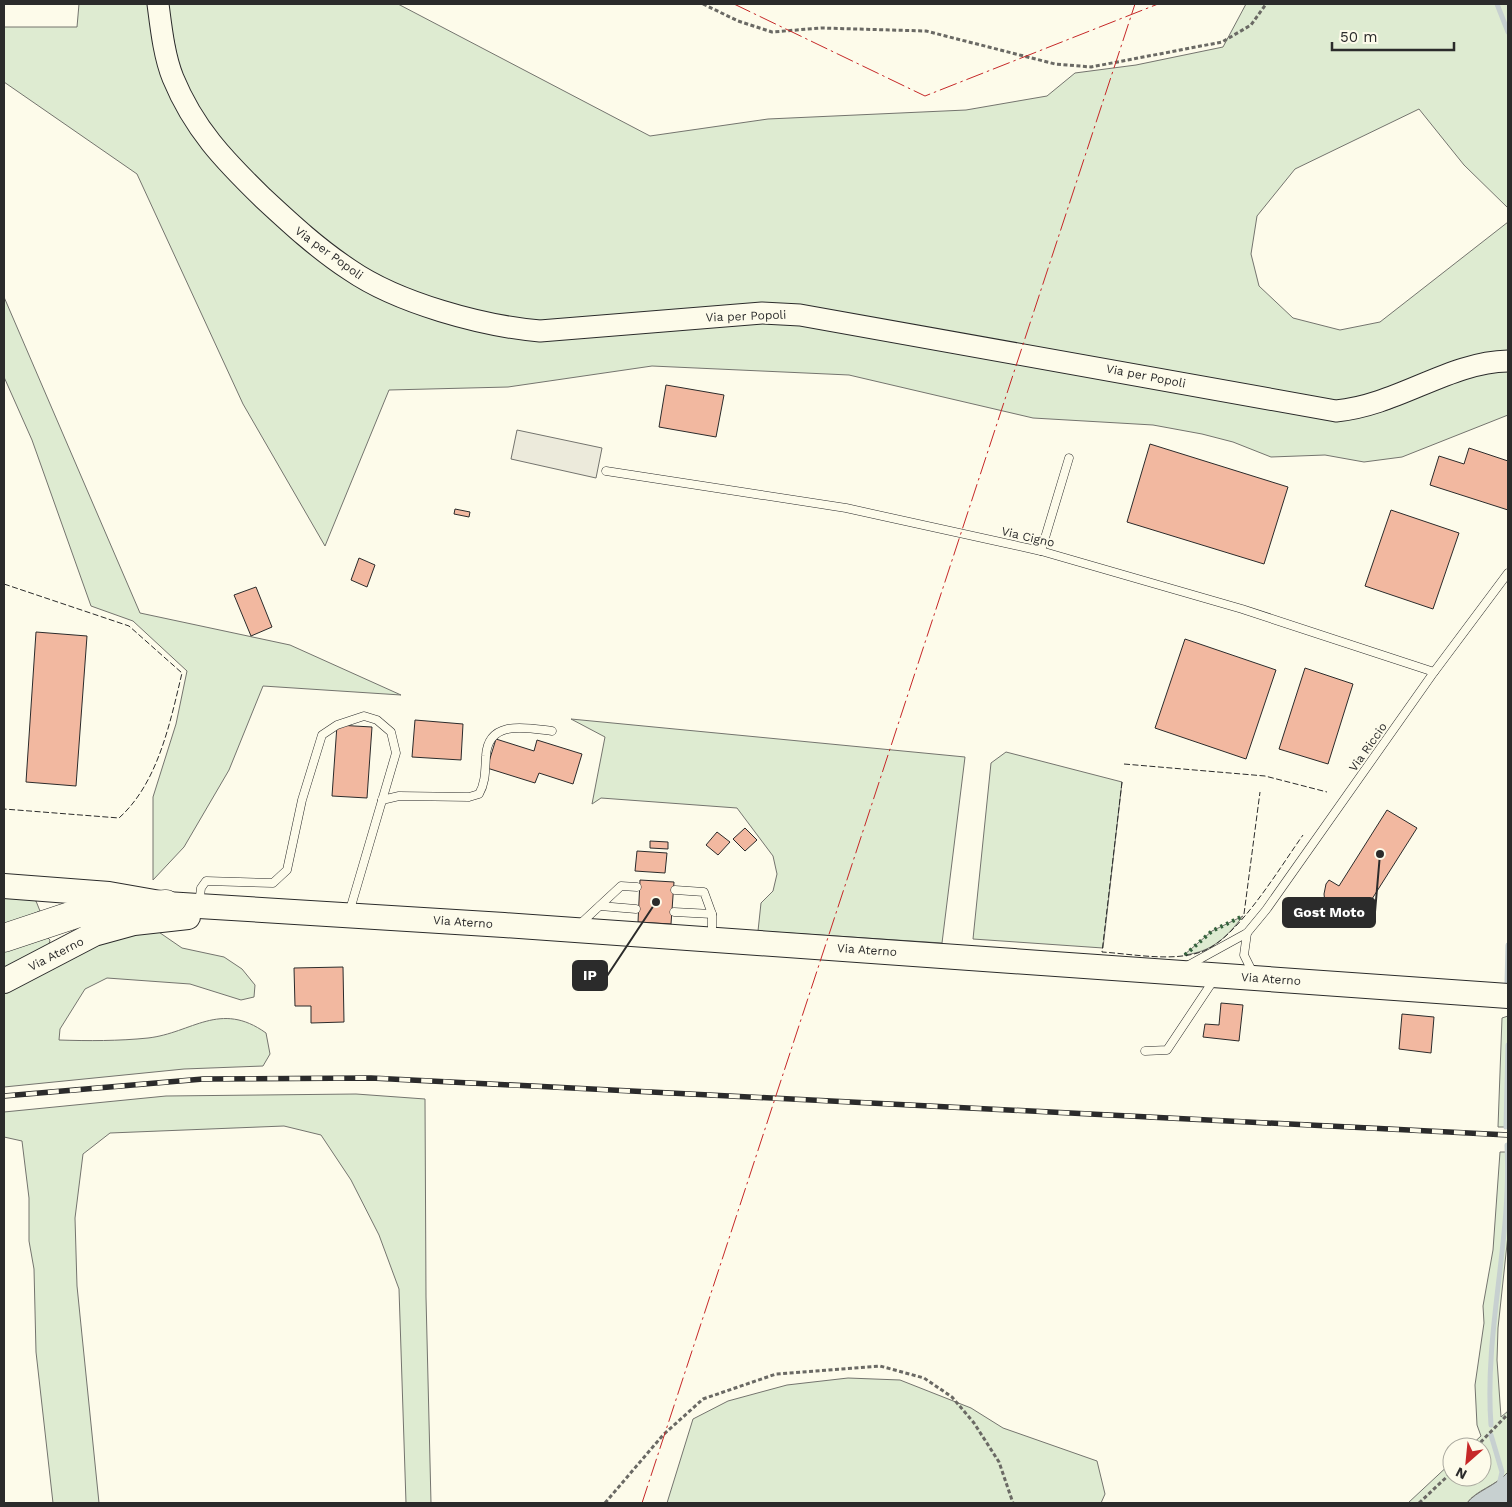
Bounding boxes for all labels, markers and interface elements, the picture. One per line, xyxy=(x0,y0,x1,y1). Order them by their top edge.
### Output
scale bar xyxy=(1332,20,1454,52)
text: 50 m xyxy=(1340,28,1377,46)
street label: Via per Popoli xyxy=(292,224,366,282)
street label: Via per Popoli xyxy=(705,308,787,324)
street label: Via per Popoli xyxy=(1105,361,1187,391)
street label: Via Cigno xyxy=(1000,524,1056,550)
street label: Via Riccio xyxy=(1346,720,1390,774)
callout: Gost Moto xyxy=(1283,898,1375,927)
text: Gost Moto xyxy=(1293,904,1365,920)
street label: Via Aterno xyxy=(433,913,493,931)
street label: Via Aterno xyxy=(26,934,86,974)
street label: Via Aterno xyxy=(837,941,897,959)
callout: IP xyxy=(573,961,607,990)
text: IP xyxy=(583,967,597,983)
street label: Via Aterno xyxy=(1241,970,1301,988)
north arrow xyxy=(1442,1437,1492,1487)
text: N xyxy=(1453,1464,1469,1483)

